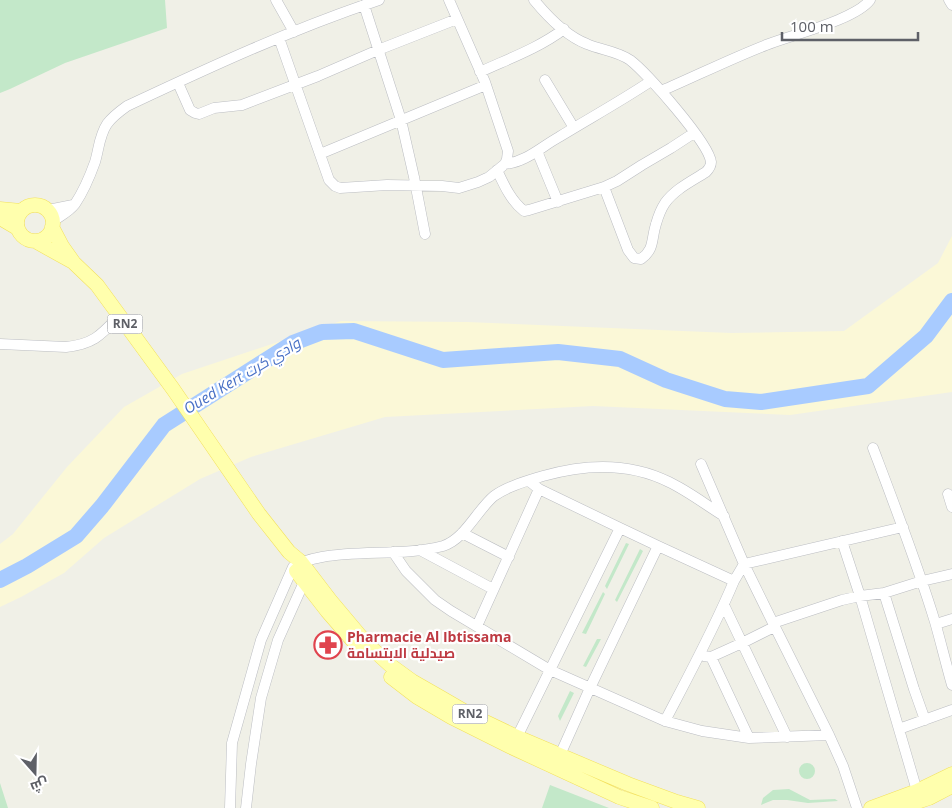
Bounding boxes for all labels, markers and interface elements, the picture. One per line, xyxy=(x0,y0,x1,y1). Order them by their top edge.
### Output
scale bar xyxy=(782,10,918,42)
text: 100 m xyxy=(790,16,834,36)
road number: RN2 xyxy=(108,314,142,334)
water label: Oued Kert وادي كرت xyxy=(179,332,306,420)
place label: Pharmacie Al Ibtissama صيدلية الابتسامة xyxy=(347,627,511,662)
pharmacy icon: Pharmacie Al Ibtissama صيدلية الابتسامة xyxy=(313,630,343,660)
road number: RN2 xyxy=(452,704,488,724)
north arrow xyxy=(10,748,60,798)
text: ش xyxy=(28,774,51,798)

